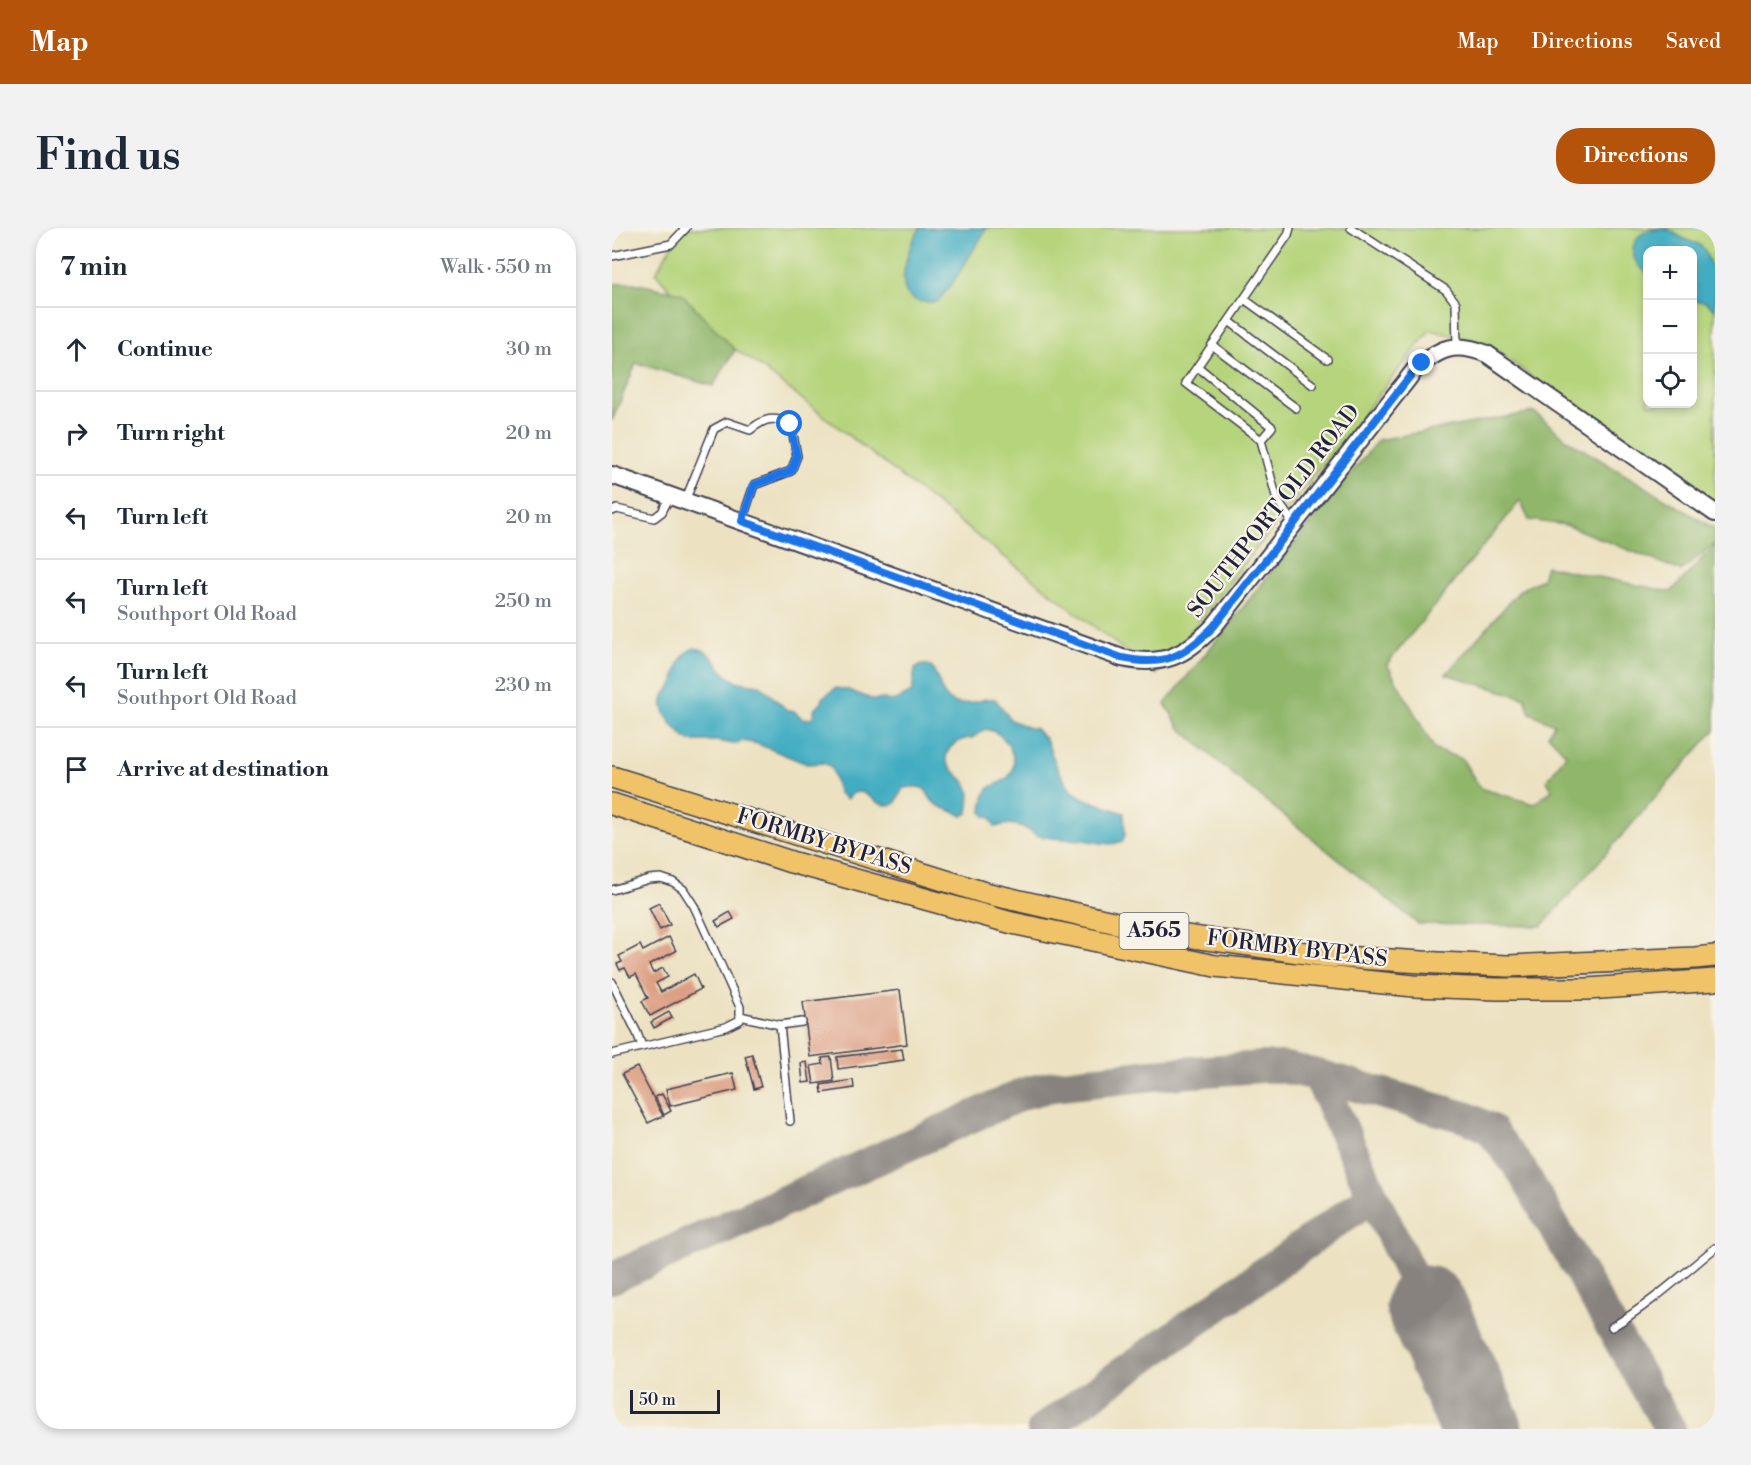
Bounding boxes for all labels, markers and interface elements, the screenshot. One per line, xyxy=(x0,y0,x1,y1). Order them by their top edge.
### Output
text: Map xyxy=(30,25,89,60)
text: Map xyxy=(1457,29,1499,55)
text: Directions xyxy=(1532,29,1633,55)
text: Saved xyxy=(1666,29,1721,55)
button: Directions xyxy=(1556,128,1715,184)
text: Find us xyxy=(36,130,180,183)
map controls xyxy=(1643,246,1697,408)
button: + xyxy=(1643,246,1697,300)
text: 7 min xyxy=(60,251,127,283)
text: Walk · 550 m xyxy=(440,255,552,280)
button: − xyxy=(1643,300,1697,354)
icon: ahead xyxy=(60,333,93,366)
text: Continue xyxy=(117,336,213,363)
text: 30 m xyxy=(506,337,552,362)
route end xyxy=(1408,349,1434,375)
button: locate xyxy=(1643,354,1697,408)
street label: SOUTHPORT OLD ROAD xyxy=(1182,399,1366,623)
route start xyxy=(776,410,802,436)
icon: right xyxy=(60,417,93,450)
text: Turn right xyxy=(117,420,225,447)
text: 20 m xyxy=(506,421,552,446)
icon: left xyxy=(60,501,93,534)
text: Turn left xyxy=(117,504,208,531)
text: 20 m xyxy=(506,505,552,530)
text: Turn left xyxy=(117,575,208,602)
icon: left xyxy=(60,585,93,618)
text: 250 m xyxy=(495,589,552,614)
text: Southport Old Road xyxy=(117,602,297,627)
text: Turn left xyxy=(117,659,208,686)
icon: left xyxy=(60,669,93,702)
text: 230 m xyxy=(495,673,552,698)
text: Southport Old Road xyxy=(117,686,297,711)
icon: arrive xyxy=(60,753,93,786)
text: Arrive at destination xyxy=(117,756,329,783)
street label: FORMBY BYPASS xyxy=(733,803,915,881)
road number: A565 xyxy=(1120,913,1188,949)
street label: FORMBY BYPASS xyxy=(1205,925,1389,973)
scale bar xyxy=(630,1387,720,1414)
text: 50 m xyxy=(639,1390,676,1410)

